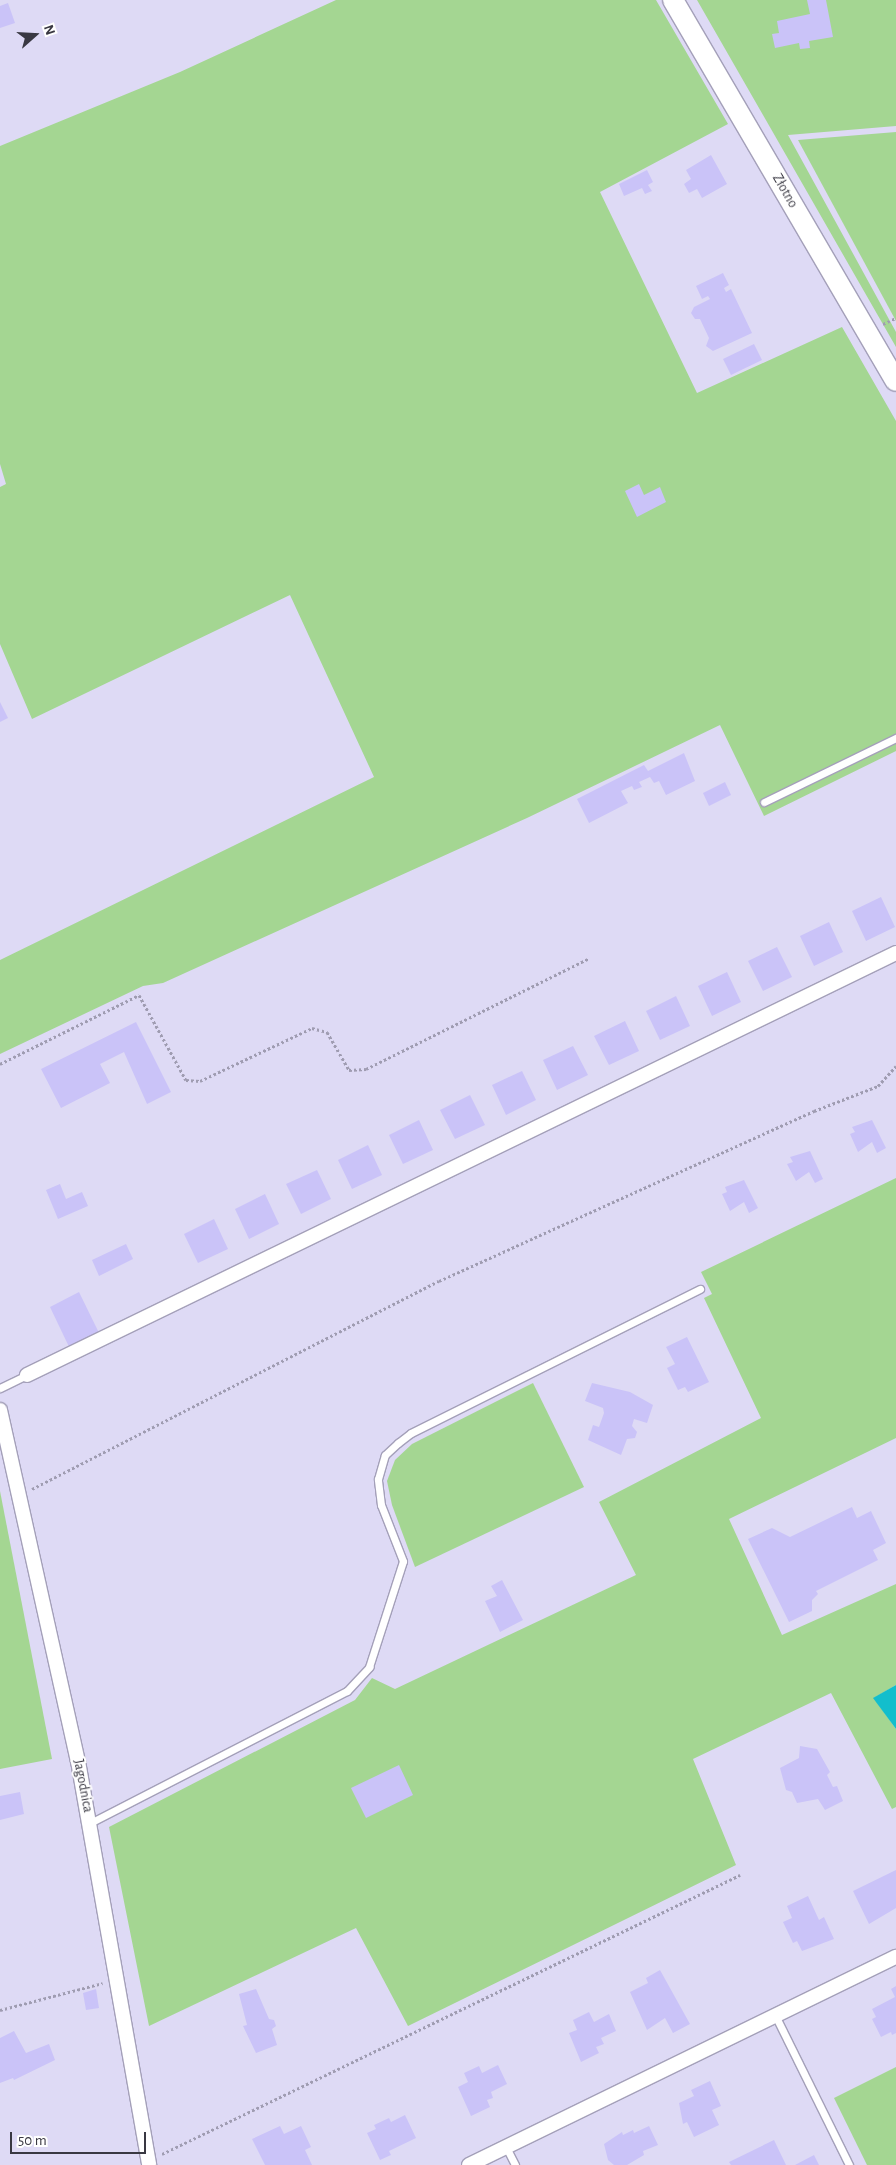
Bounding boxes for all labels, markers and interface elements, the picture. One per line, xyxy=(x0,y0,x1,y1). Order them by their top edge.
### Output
north arrow xyxy=(10,10,60,60)
text: N xyxy=(41,23,57,37)
street label: Złotno xyxy=(769,171,801,211)
street label: Jagodnica xyxy=(70,1758,96,1814)
scale bar xyxy=(12,2122,149,2154)
text: 50 m xyxy=(18,2133,47,2148)

